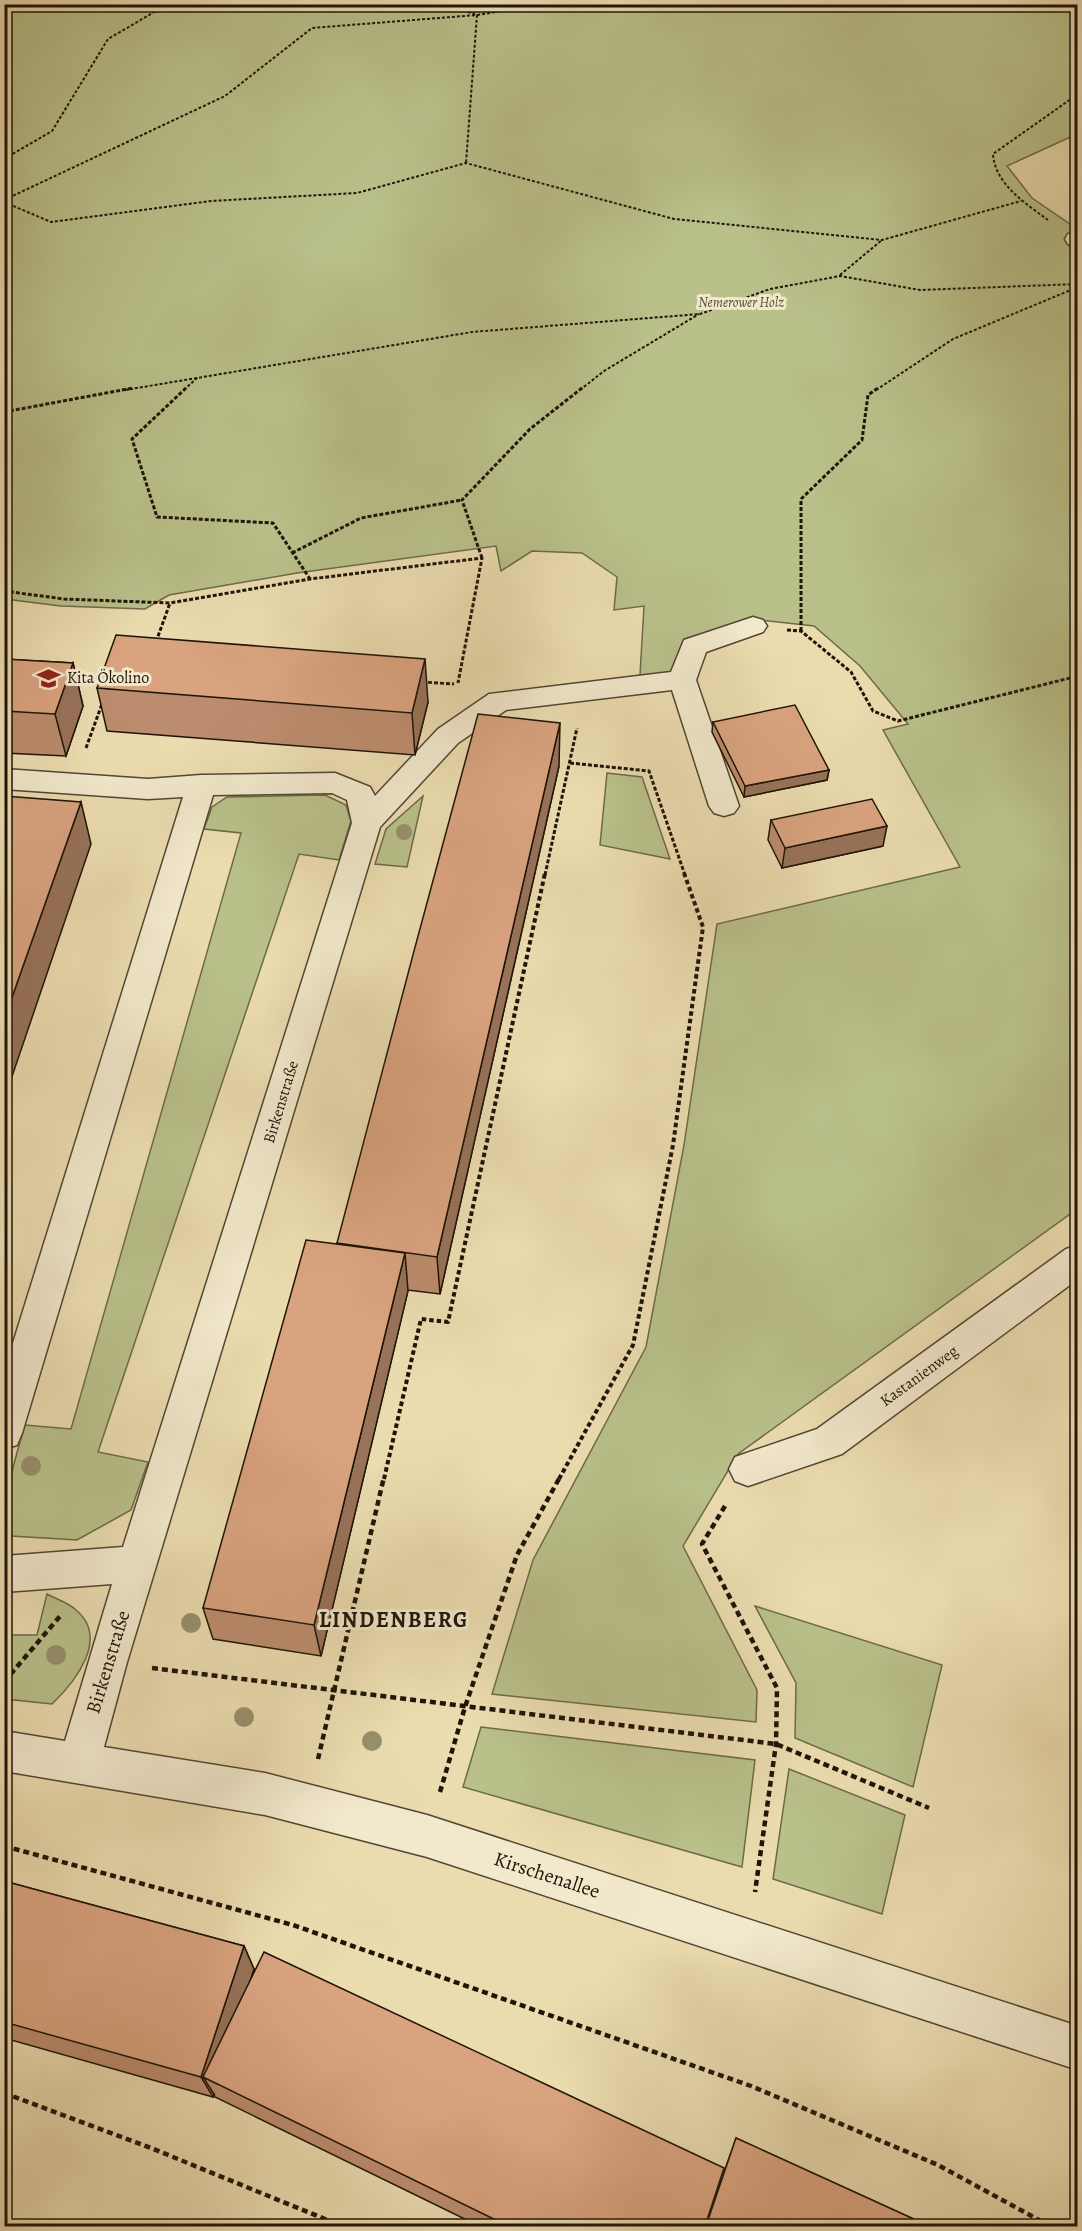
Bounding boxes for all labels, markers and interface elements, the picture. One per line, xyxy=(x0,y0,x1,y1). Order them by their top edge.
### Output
park label: Nemerower Holz xyxy=(698,293,784,312)
school or university icon: Kita Ökolino xyxy=(36,665,62,691)
place label: Kita Ökolino xyxy=(67,667,149,689)
street label: Birkenstraße xyxy=(258,1058,304,1146)
street label: Kastanienweg xyxy=(876,1340,962,1412)
district label: LINDENBERG xyxy=(319,1605,469,1635)
street label: Birkenstraße xyxy=(79,1607,137,1717)
street label: Kirschenallee xyxy=(491,1845,604,1905)

